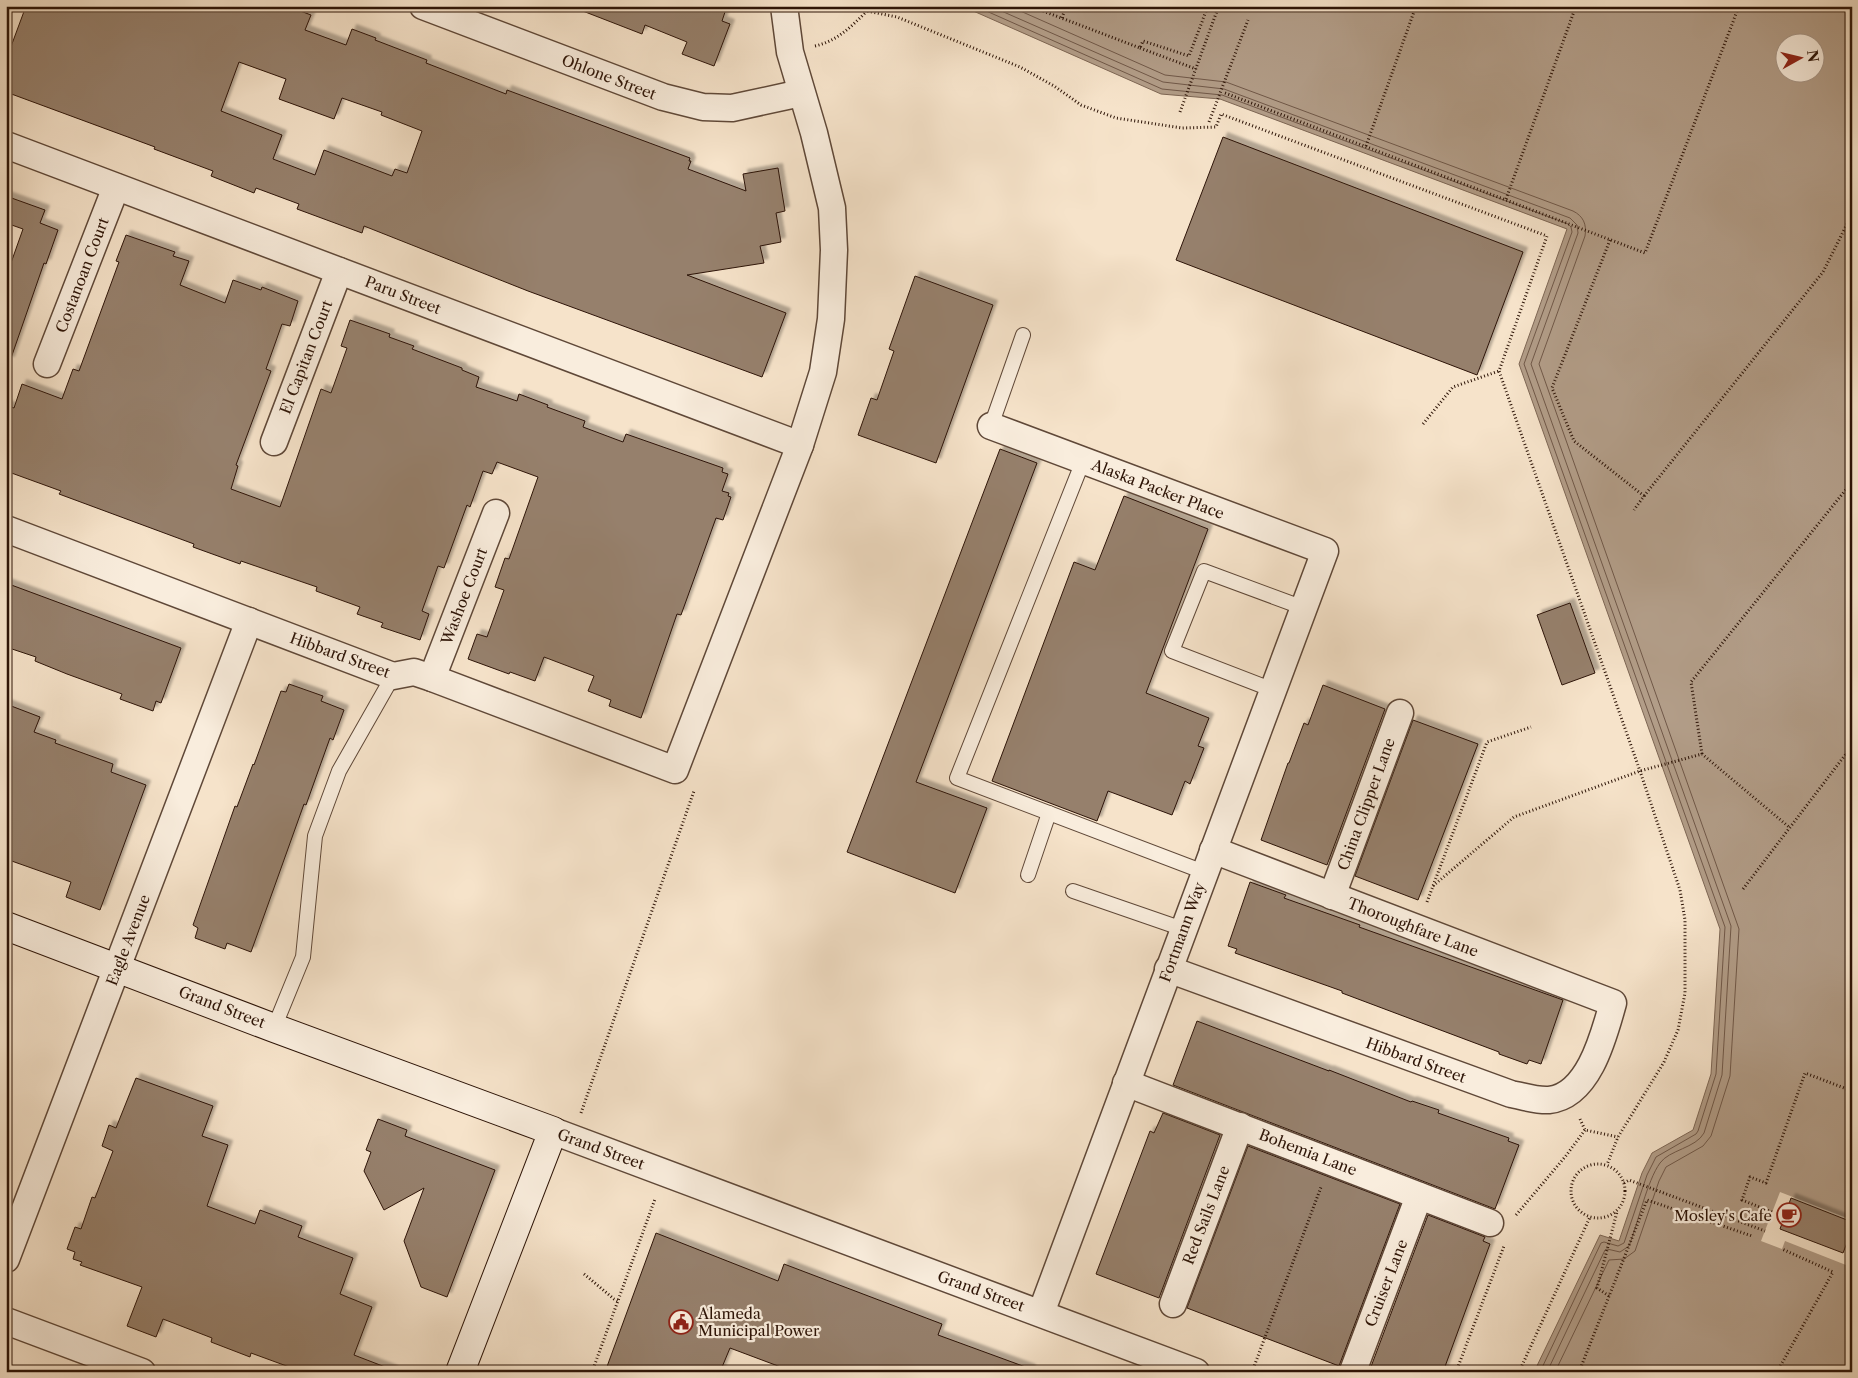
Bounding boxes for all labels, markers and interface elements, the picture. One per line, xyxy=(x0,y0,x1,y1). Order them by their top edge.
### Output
north arrow xyxy=(1776,32,1826,82)
text: N xyxy=(1803,49,1823,63)
street label: Ohlone Street xyxy=(559,50,660,104)
street label: Costanoan Court xyxy=(51,214,113,335)
street label: Paru Street xyxy=(362,272,444,318)
street label: El Capitan Court xyxy=(276,297,337,417)
street label: Alaska Packer Place xyxy=(1088,455,1227,523)
street label: Washoe Court xyxy=(436,544,491,648)
street label: Hibbard Street xyxy=(287,628,393,682)
street label: China Clipper Lane xyxy=(1333,735,1399,873)
street label: Fortmann Way xyxy=(1155,879,1209,985)
street label: Eagle Avenue xyxy=(102,892,154,988)
street label: Thoroughfare Lane xyxy=(1345,893,1481,961)
street label: Grand Street xyxy=(176,982,269,1032)
street label: Hibbard Street xyxy=(1363,1033,1469,1087)
street label: Grand Street xyxy=(555,1124,648,1174)
street label: Bohemia Lane xyxy=(1256,1125,1360,1179)
street label: Red Sails Lane xyxy=(1178,1163,1234,1267)
cafe icon: Mosley's Cafe xyxy=(1776,1202,1802,1228)
place label: Mosley's Cafe xyxy=(1674,1206,1772,1225)
street label: Cruiser Lane xyxy=(1361,1237,1411,1329)
street label: Grand Street xyxy=(935,1266,1028,1316)
place label: Alameda Municipal Power xyxy=(697,1304,820,1340)
public building icon: Alameda Municipal Power xyxy=(668,1309,694,1335)

